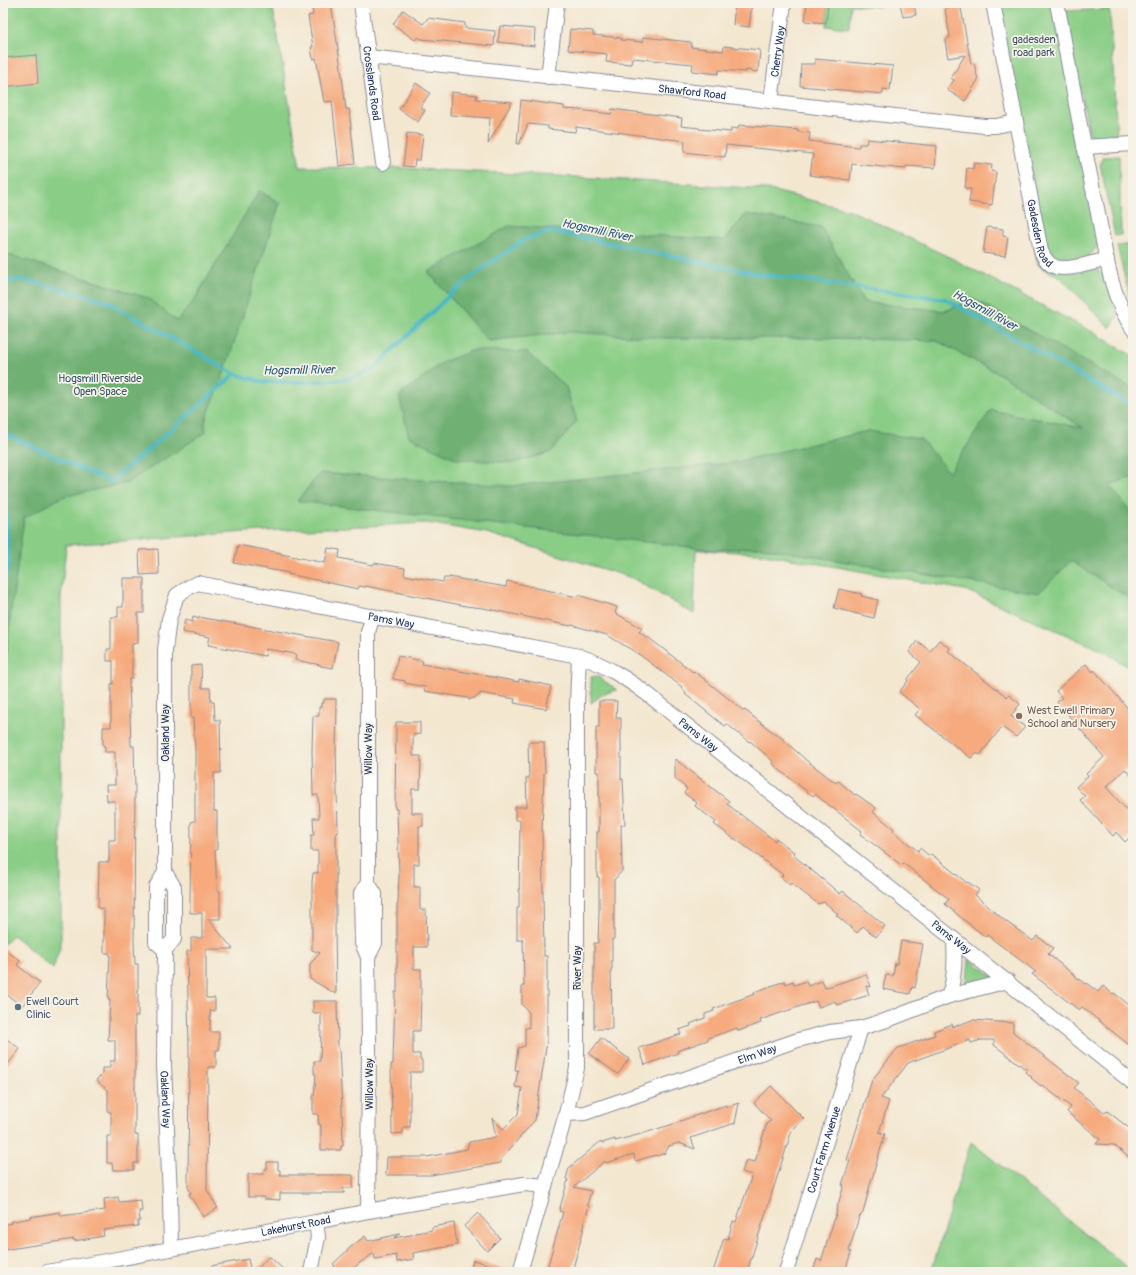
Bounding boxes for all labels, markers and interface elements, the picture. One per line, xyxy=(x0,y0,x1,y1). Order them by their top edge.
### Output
street label: Cherry Way xyxy=(768,25,788,78)
park label: gadesden road park xyxy=(1012,33,1056,59)
street label: Crosslands Road xyxy=(360,45,383,122)
street label: Shawford Road xyxy=(657,82,727,103)
street label: Gadesden Road xyxy=(1024,198,1055,270)
water label: Hogsmill River xyxy=(560,216,635,246)
water label: Hogsmill River xyxy=(950,287,1021,335)
water label: Hogsmill River xyxy=(263,362,337,379)
park label: Hogsmill Riverside Open Space xyxy=(58,372,142,398)
street label: Pams Way xyxy=(367,610,416,631)
street label: Oakland Way xyxy=(159,704,172,762)
place label: West Ewell Primary School and Nursery xyxy=(1027,704,1116,730)
marker: West Ewell Primary School and Nursery xyxy=(1014,711,1024,721)
street label: Pams Way xyxy=(676,715,721,755)
street label: Willow Way xyxy=(362,723,375,775)
street label: Pams Way xyxy=(929,918,974,957)
street label: River Way xyxy=(571,945,584,990)
place label: Ewell Court Clinic xyxy=(26,995,79,1021)
marker: Ewell Court Clinic xyxy=(13,1002,23,1012)
street label: Elm Way xyxy=(736,1042,778,1067)
street label: Willow Way xyxy=(363,1058,376,1110)
street label: Oakland Way xyxy=(157,1070,173,1129)
street label: Court Farm Avenue xyxy=(805,1104,844,1195)
street label: Lakehurst Road xyxy=(260,1213,332,1239)

